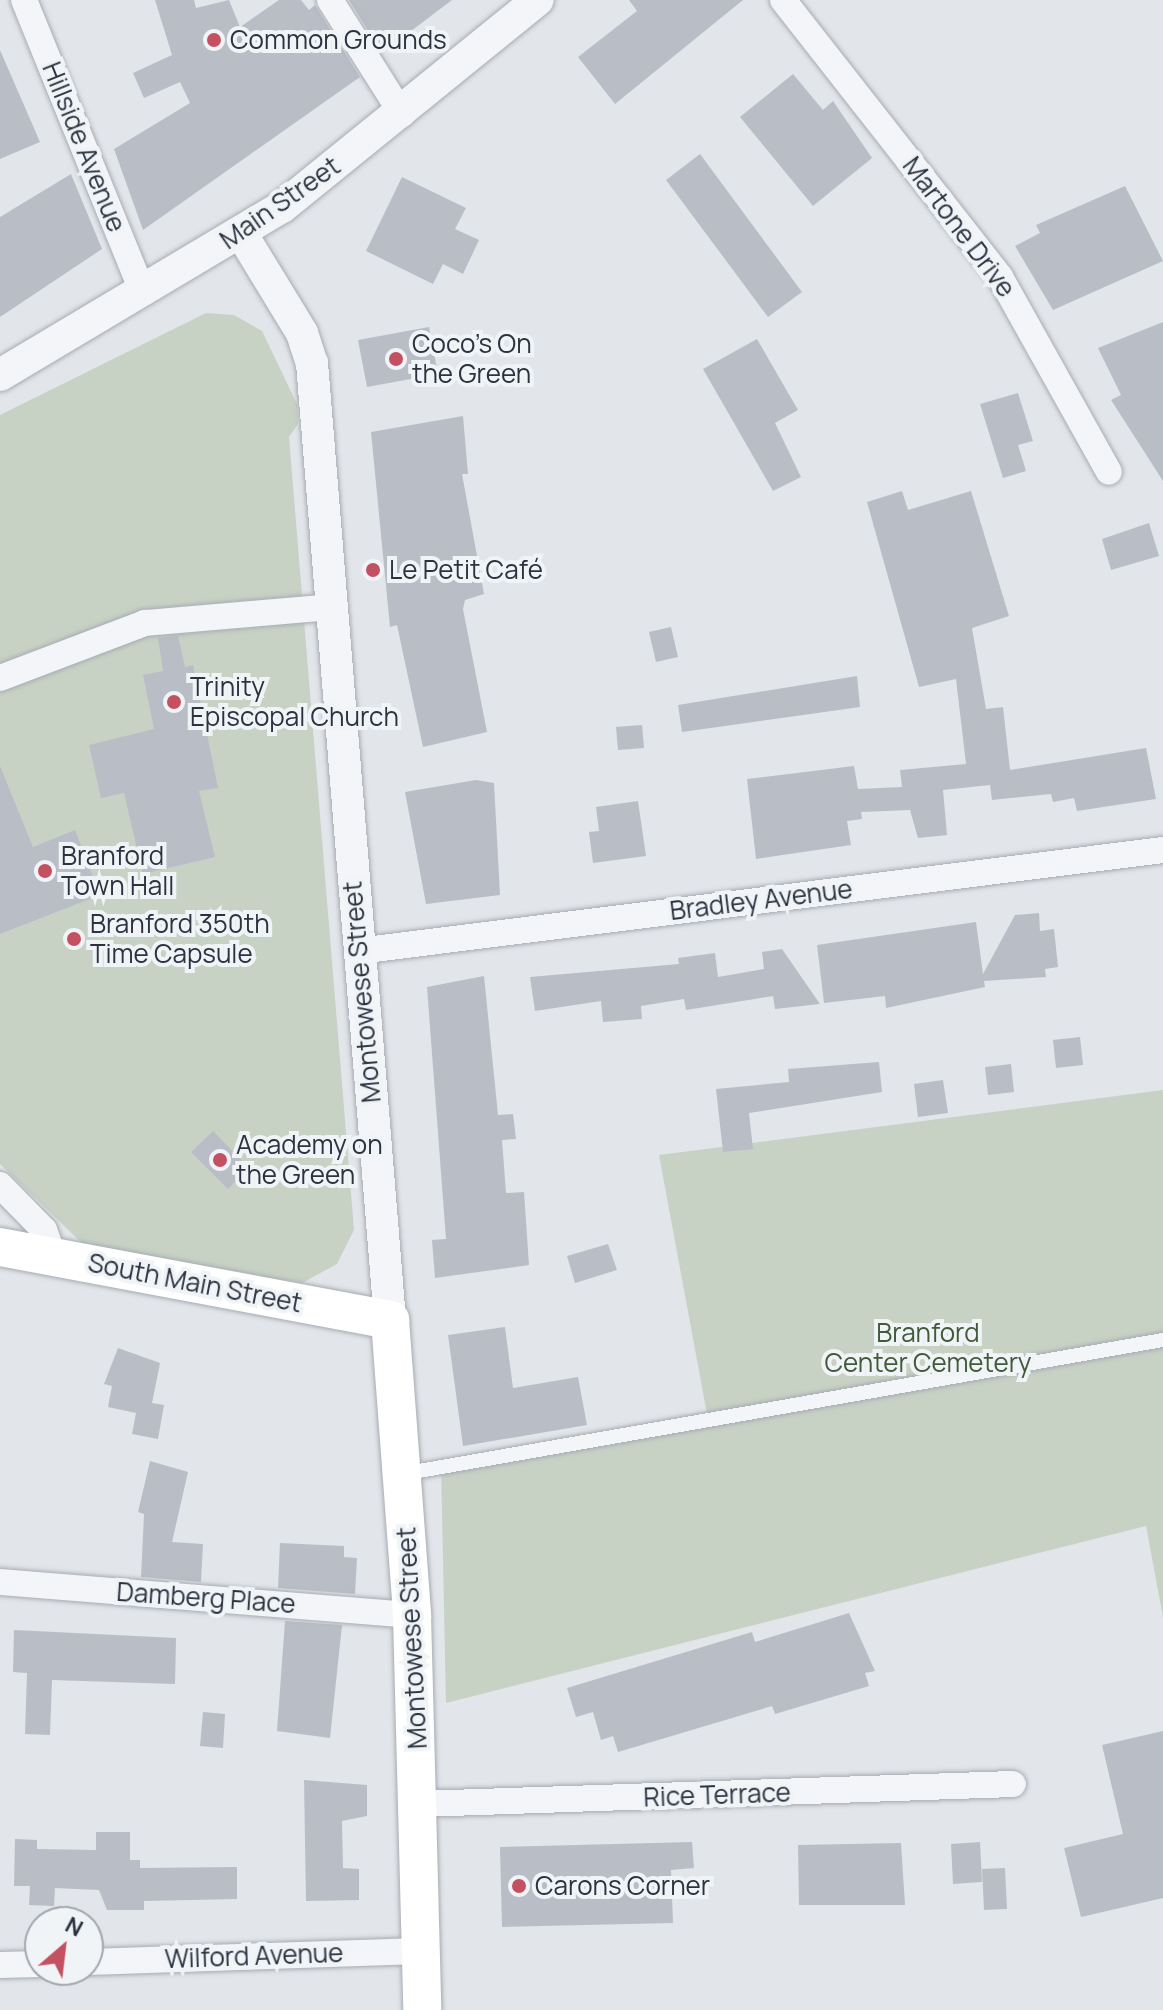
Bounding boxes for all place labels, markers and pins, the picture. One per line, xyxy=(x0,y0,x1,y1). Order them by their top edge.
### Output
place label: Common Grounds xyxy=(230,24,447,56)
marker: Common Grounds xyxy=(205,31,223,49)
place label: Coco's On the Green xyxy=(412,328,531,390)
marker: Coco's On the Green xyxy=(387,350,405,368)
place label: Le Petit Café xyxy=(389,554,543,586)
marker: Le Petit Café xyxy=(364,561,382,579)
place label: Trinity Episcopal Church xyxy=(190,671,399,732)
marker: Trinity Episcopal Church xyxy=(165,693,183,711)
place label: Branford Town Hall xyxy=(61,840,174,902)
marker: Branford Town Hall xyxy=(36,862,54,880)
place label: Branford 350th Time Capsule xyxy=(90,908,270,970)
marker: Branford 350th Time Capsule xyxy=(65,930,83,948)
place label: Academy on the Green xyxy=(236,1129,383,1190)
marker: Academy on the Green xyxy=(211,1151,229,1169)
place label: Carons Corner xyxy=(535,1870,710,1902)
marker: Carons Corner xyxy=(510,1877,528,1895)

